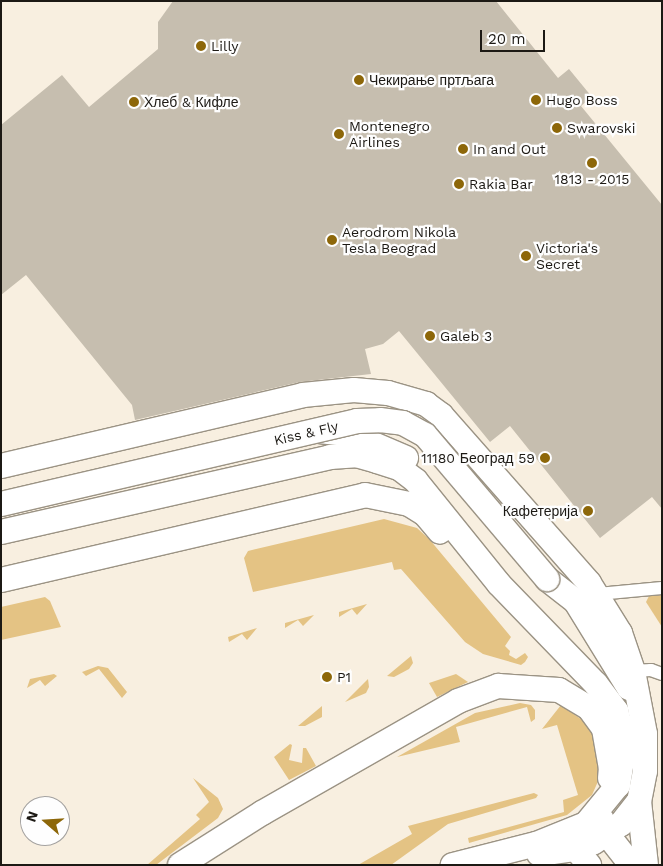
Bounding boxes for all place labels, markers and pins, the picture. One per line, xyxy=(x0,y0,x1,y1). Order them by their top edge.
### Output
place label: Lilly xyxy=(211,38,239,54)
marker: Lilly xyxy=(195,40,207,52)
place label: Чекирање пртљага xyxy=(369,72,494,88)
marker: Чекирање пртљага xyxy=(353,74,365,86)
place label: Hugo Boss xyxy=(546,92,618,108)
place label: Хлеб & Кифле xyxy=(144,94,239,110)
marker: Hugo Boss xyxy=(530,94,542,106)
marker: Хлеб & Кифле xyxy=(128,96,140,108)
place label: Montenegro Airlines xyxy=(349,118,430,150)
place label: Swarovski xyxy=(567,120,635,136)
marker: Swarovski xyxy=(551,122,563,134)
marker: Montenegro Airlines xyxy=(333,128,345,140)
place label: In and Out xyxy=(473,141,546,157)
marker: In and Out xyxy=(457,143,469,155)
marker: 1813 - 2015 xyxy=(586,157,598,169)
place label: 1813 - 2015 xyxy=(555,171,629,187)
place label: Rakia Bar xyxy=(469,176,533,192)
marker: Rakia Bar xyxy=(453,178,465,190)
place label: Aerodrom Nikola Tesla Beograd xyxy=(342,224,456,256)
marker: Aerodrom Nikola Tesla Beograd xyxy=(326,234,338,246)
place label: Victoria's Secret xyxy=(536,240,598,272)
marker: Victoria's Secret xyxy=(520,250,532,262)
place label: Galeb 3 xyxy=(440,328,492,344)
marker: Galeb 3 xyxy=(424,330,436,342)
place label: 11180 Београд 59 xyxy=(421,450,535,466)
marker: 11180 Београд 59 xyxy=(539,452,551,464)
place label: Кафетерија xyxy=(503,503,578,519)
marker: Кафетерија xyxy=(582,505,594,517)
place label: P1 xyxy=(337,669,351,685)
marker: P1 xyxy=(321,671,333,683)

